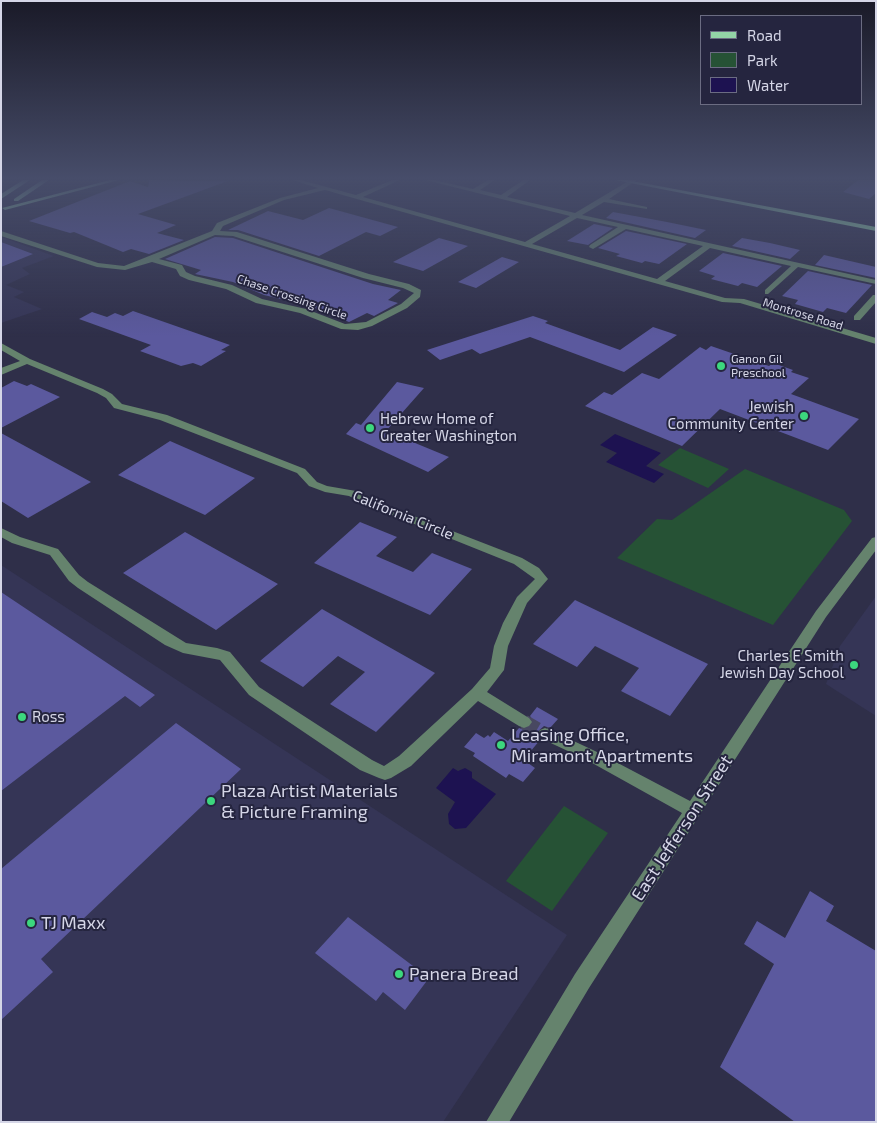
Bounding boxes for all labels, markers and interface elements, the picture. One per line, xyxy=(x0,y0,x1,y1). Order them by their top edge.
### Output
legend xyxy=(700,15,862,105)
text: Road xyxy=(747,26,782,44)
text: Park xyxy=(747,51,778,69)
text: Water xyxy=(747,76,789,94)
street label: Chase Crossing Circle xyxy=(235,271,349,323)
street label: Montrose Road xyxy=(761,295,845,333)
place label: Ganon Gil Preschool xyxy=(731,352,785,380)
marker: Ganon Gil Preschool xyxy=(715,360,727,372)
place label: Jewish Community Center xyxy=(668,398,794,433)
place label: Hebrew Home of Greater Washington xyxy=(380,410,517,445)
marker: Jewish Community Center xyxy=(798,410,810,422)
marker: Hebrew Home of Greater Washington xyxy=(364,422,376,434)
street label: California Circle xyxy=(350,487,456,543)
place label: Charles E Smith Jewish Day School xyxy=(720,647,844,682)
marker: Charles E Smith Jewish Day School xyxy=(848,659,860,671)
place label: Ross xyxy=(32,708,65,726)
marker: Ross xyxy=(16,711,28,723)
place label: Leasing Office, Miramont Apartments xyxy=(511,724,693,766)
marker: Leasing Office, Miramont Apartments xyxy=(495,739,507,751)
street label: East Jefferson Street xyxy=(627,751,737,905)
place label: Plaza Artist Materials & Picture Framing xyxy=(221,780,398,822)
marker: Plaza Artist Materials & Picture Framing xyxy=(205,795,217,807)
place label: TJ Maxx xyxy=(41,912,106,934)
marker: TJ Maxx xyxy=(25,917,37,929)
place label: Panera Bread xyxy=(409,963,519,985)
marker: Panera Bread xyxy=(393,968,405,980)

